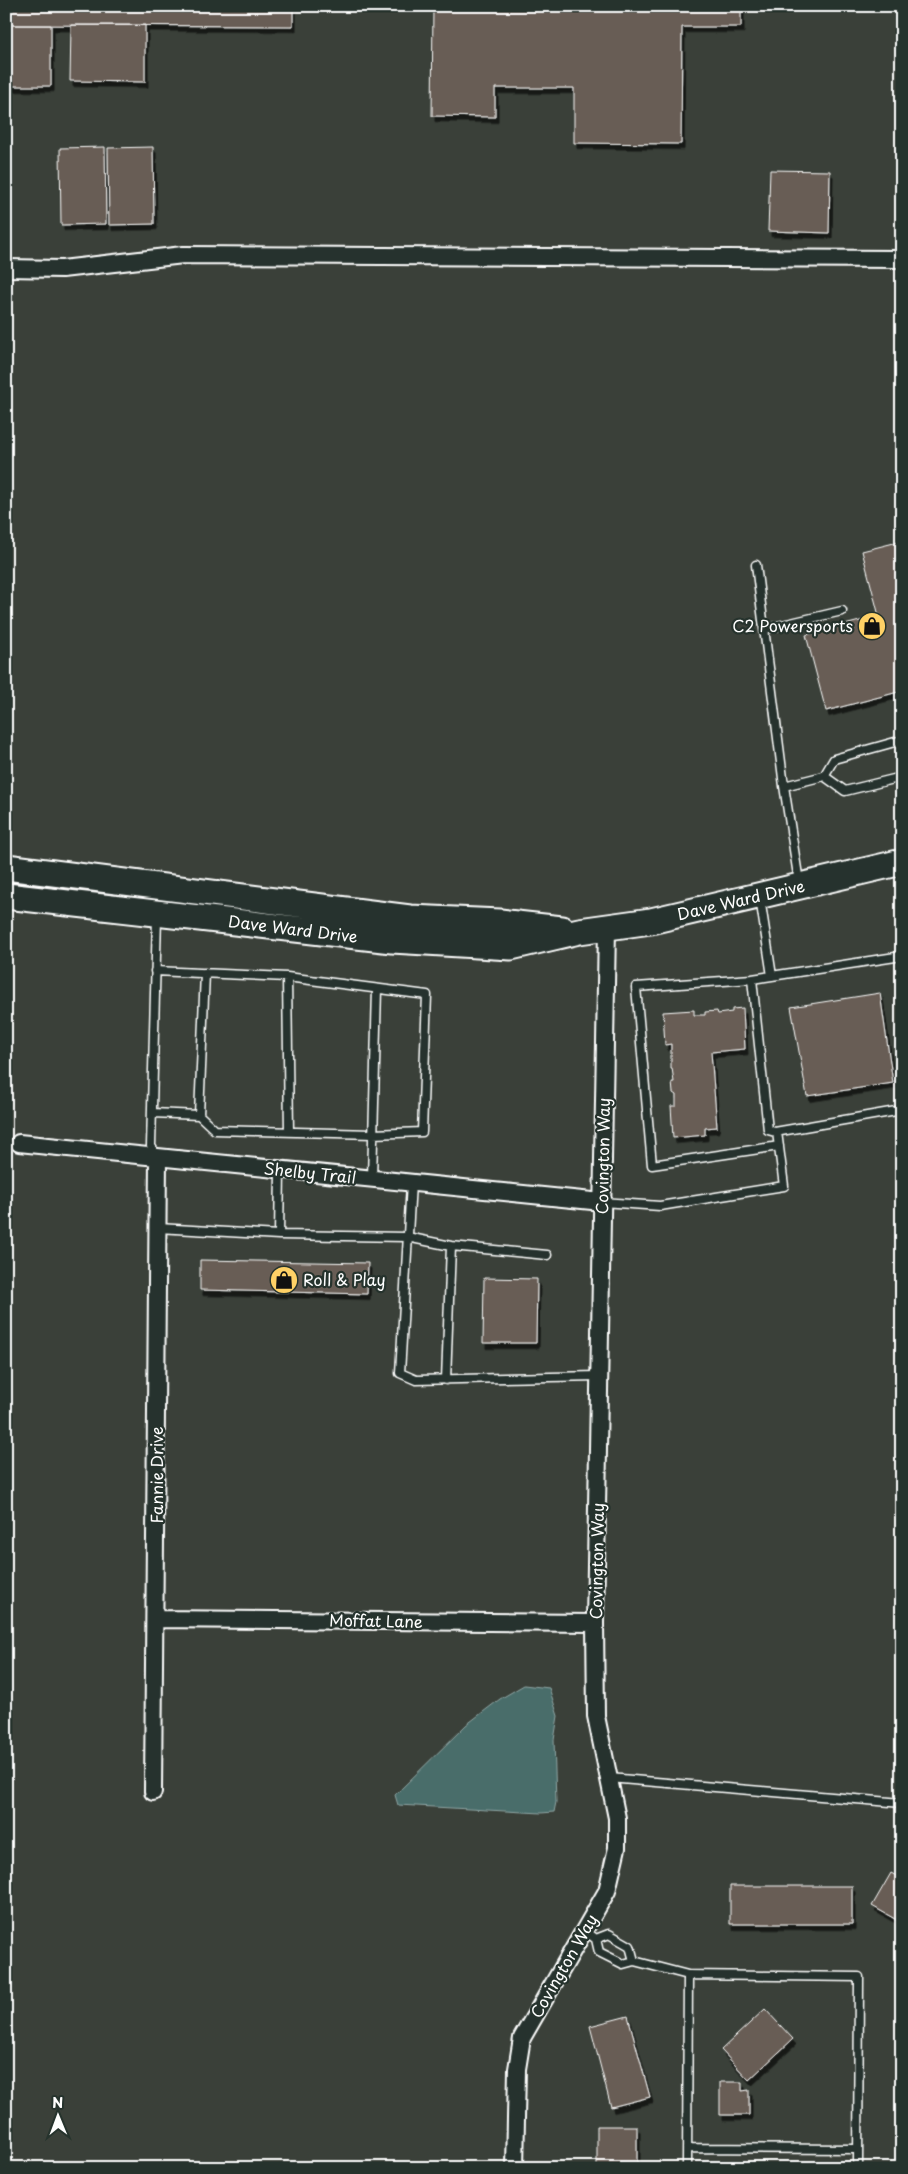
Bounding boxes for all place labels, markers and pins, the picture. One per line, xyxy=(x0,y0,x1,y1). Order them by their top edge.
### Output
shop icon: C2 Powersports xyxy=(857,611,887,641)
place label: C2 Powersports xyxy=(732,613,853,637)
shop icon: Roll & Play xyxy=(269,1265,299,1295)
place label: Roll & Play xyxy=(303,1267,386,1291)

